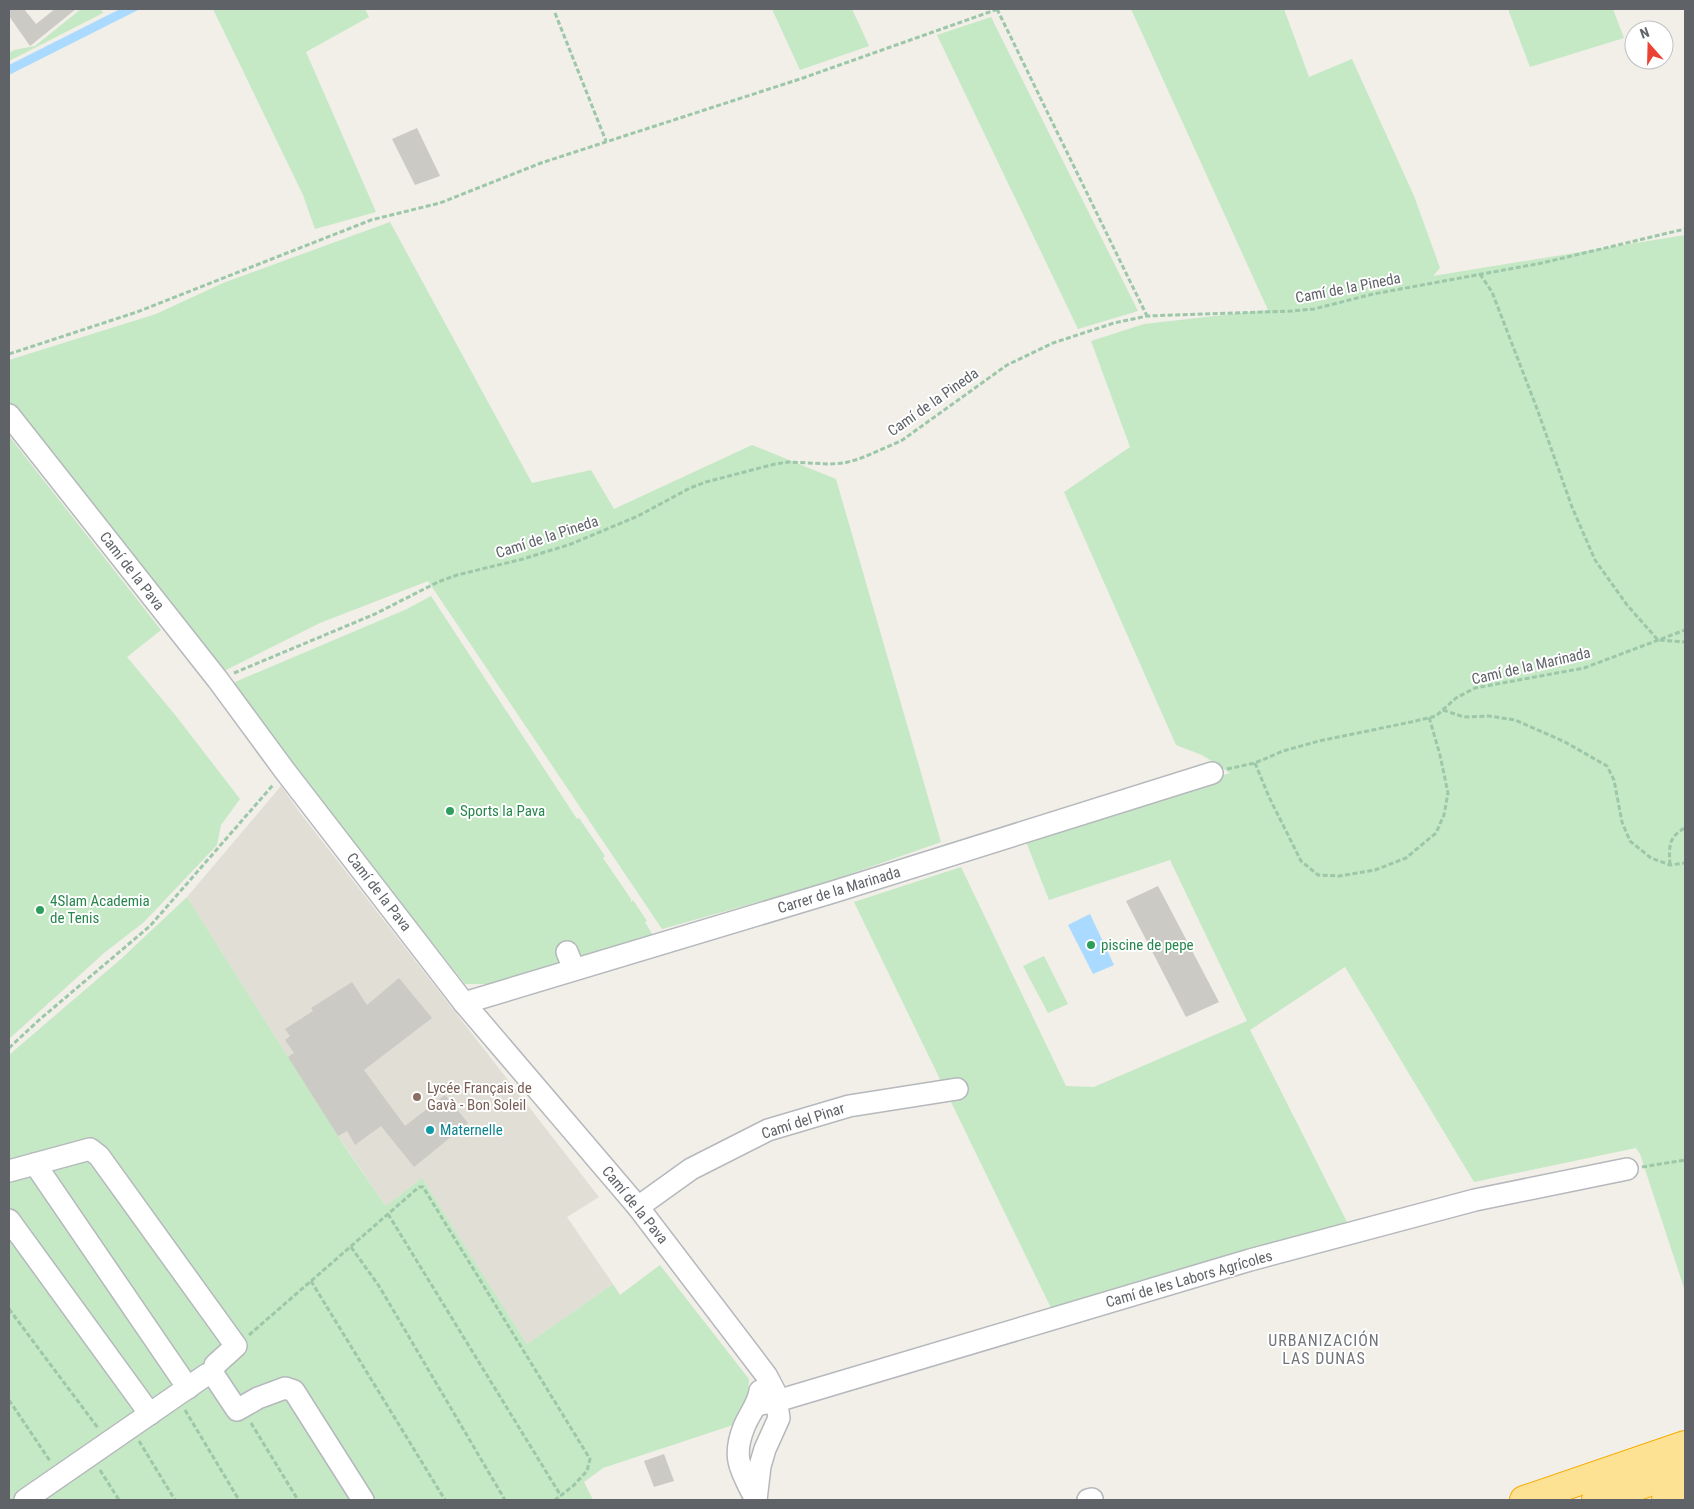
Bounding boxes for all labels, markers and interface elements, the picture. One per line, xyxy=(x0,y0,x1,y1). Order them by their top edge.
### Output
north arrow xyxy=(1624,20,1674,70)
text: N xyxy=(1638,24,1651,42)
street label: Camí de la Pineda xyxy=(1294,269,1402,307)
street label: Camí de la Pineda xyxy=(884,364,982,440)
street label: Camí de la Pineda xyxy=(494,512,600,562)
street label: Camí de la Pava xyxy=(96,528,168,614)
street label: Camí de la Marinada xyxy=(1470,644,1592,688)
place label: Sports la Pava xyxy=(460,802,545,820)
marker: Sports la Pava xyxy=(444,805,456,817)
street label: Camí de la Pava xyxy=(343,849,415,935)
street label: Carrer de la Marinada xyxy=(775,863,903,917)
place label: 4Slam Academia de Tenis xyxy=(50,892,150,927)
marker: 4Slam Academia de Tenis xyxy=(34,904,46,916)
place label: piscine de pepe xyxy=(1101,936,1194,954)
marker: piscine de pepe xyxy=(1085,939,1097,951)
place label: Lycée Français de Gavà - Bon Soleil xyxy=(427,1079,532,1114)
marker: Lycée Français de Gavà - Bon Soleil xyxy=(411,1091,423,1103)
street label: Camí del Pinar xyxy=(759,1099,847,1143)
place label: Maternelle xyxy=(440,1121,503,1139)
marker: Maternelle xyxy=(424,1124,436,1136)
street label: Camí de la Pava xyxy=(598,1163,672,1247)
street label: Camí de les Labors Agrícoles xyxy=(1104,1247,1275,1311)
district label: URBANIZACIÓN LAS DUNAS xyxy=(1268,1330,1380,1368)

